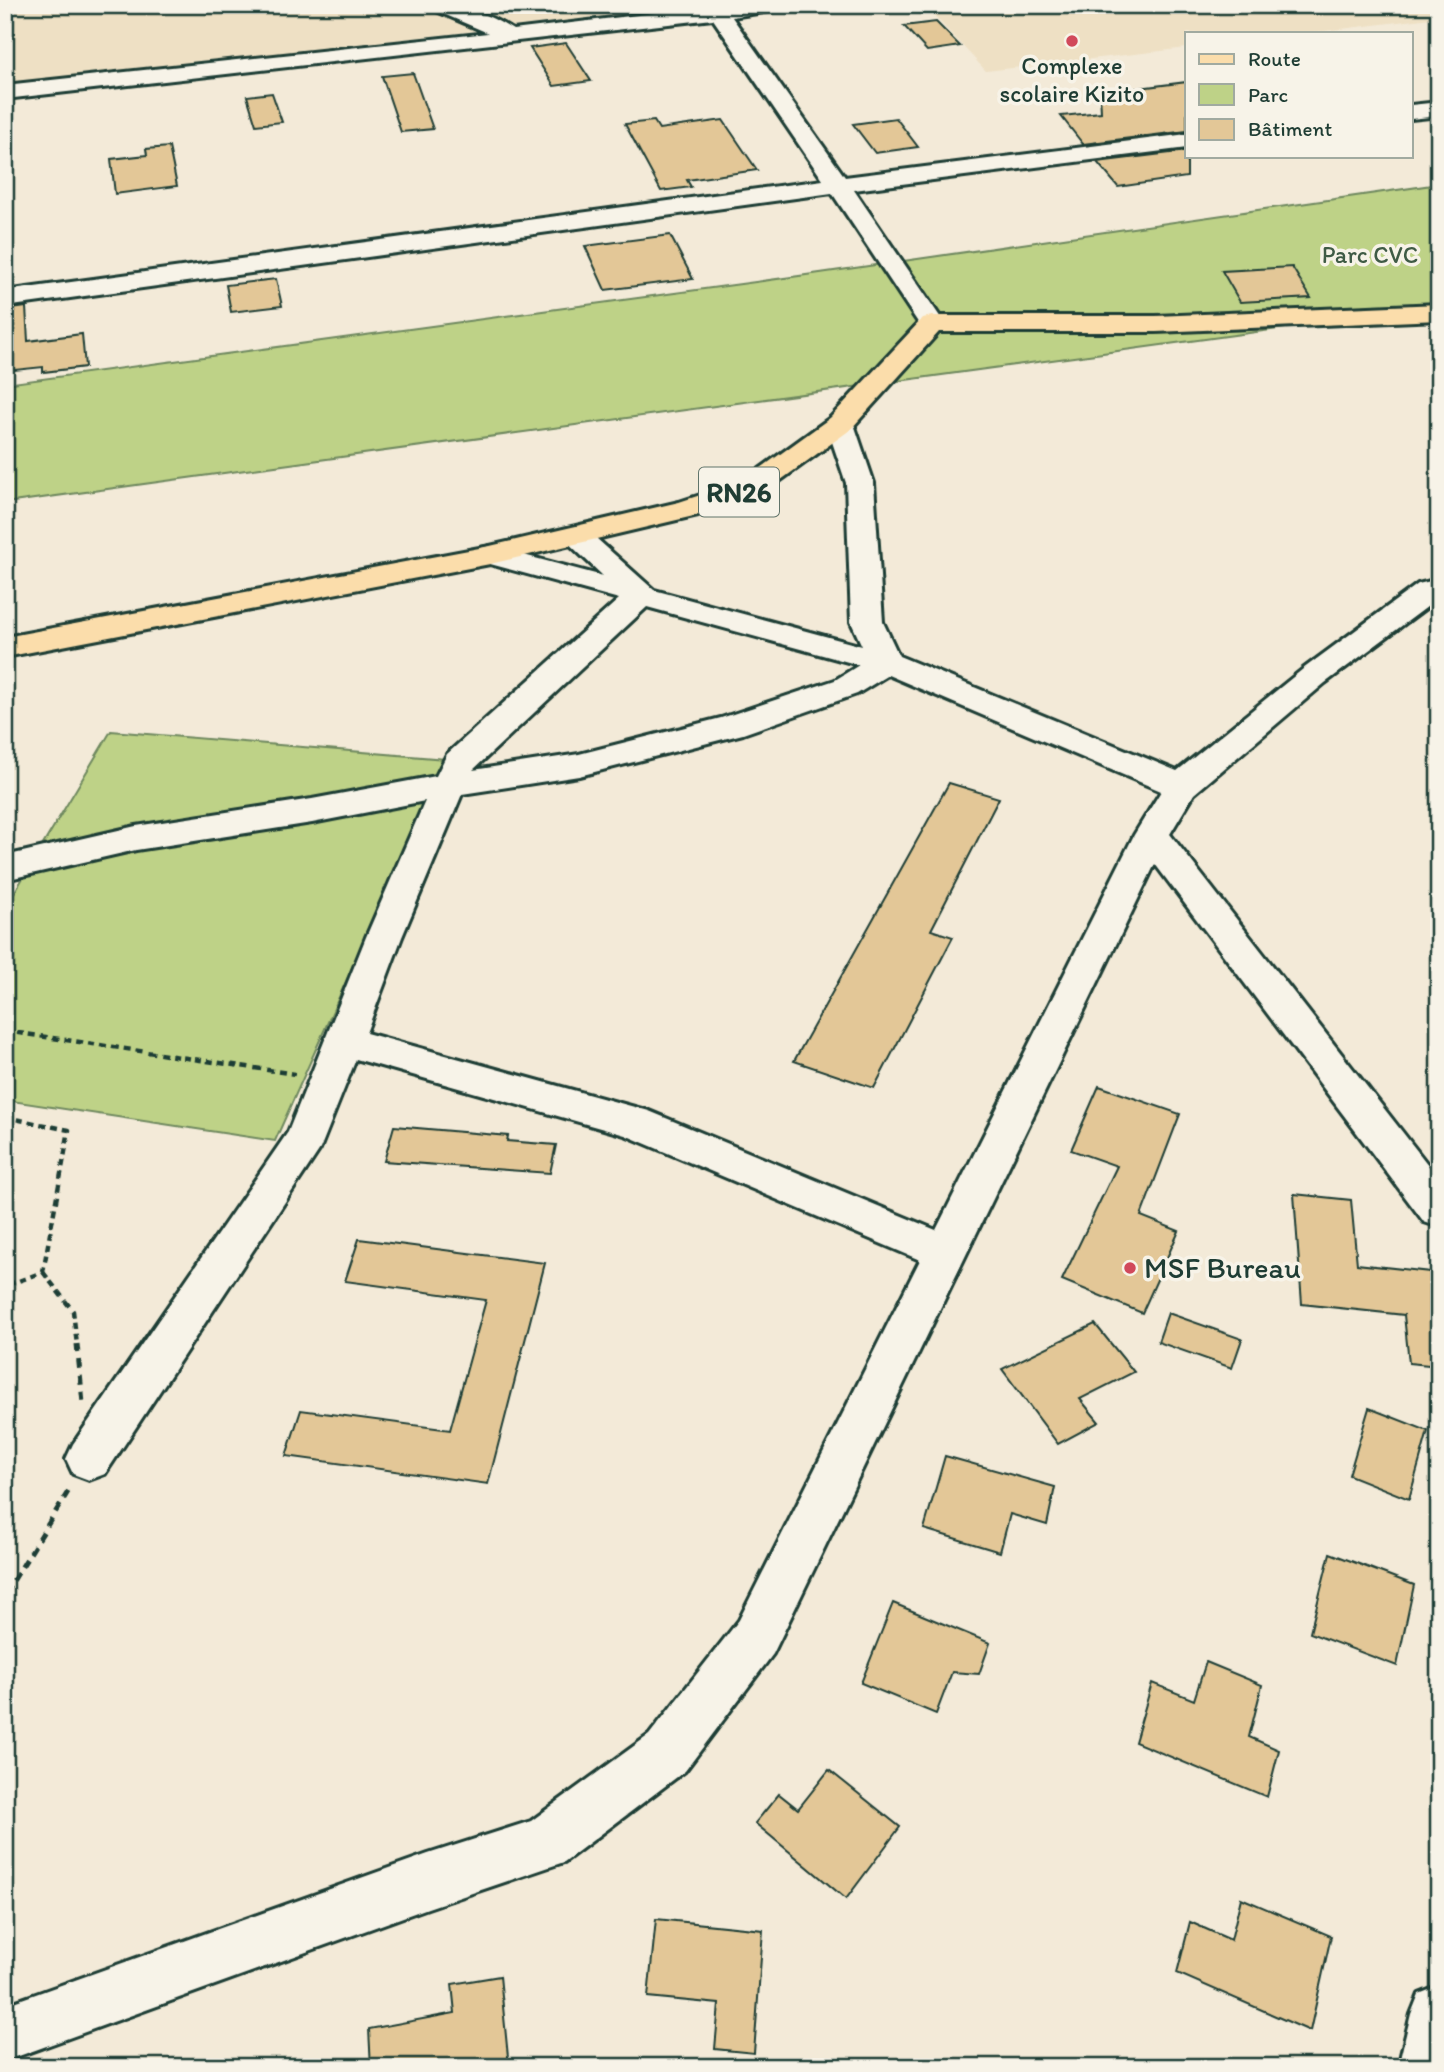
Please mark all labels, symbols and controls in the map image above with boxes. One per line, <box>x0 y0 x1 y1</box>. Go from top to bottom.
legend <box>1185 32 1412 158</box>
marker: Complexe scolaire Kizito <box>1064 33 1080 49</box>
text: Route <box>1248 46 1301 71</box>
place label: Complexe scolaire Kizito <box>1000 51 1144 108</box>
text: Parc <box>1248 82 1288 107</box>
text: Bâtiment <box>1248 116 1332 141</box>
park label: Parc CVC <box>1322 240 1418 269</box>
road number: RN26 <box>699 468 779 516</box>
place label: MSF Bureau <box>1144 1249 1301 1286</box>
marker: MSF Bureau <box>1122 1260 1138 1276</box>

